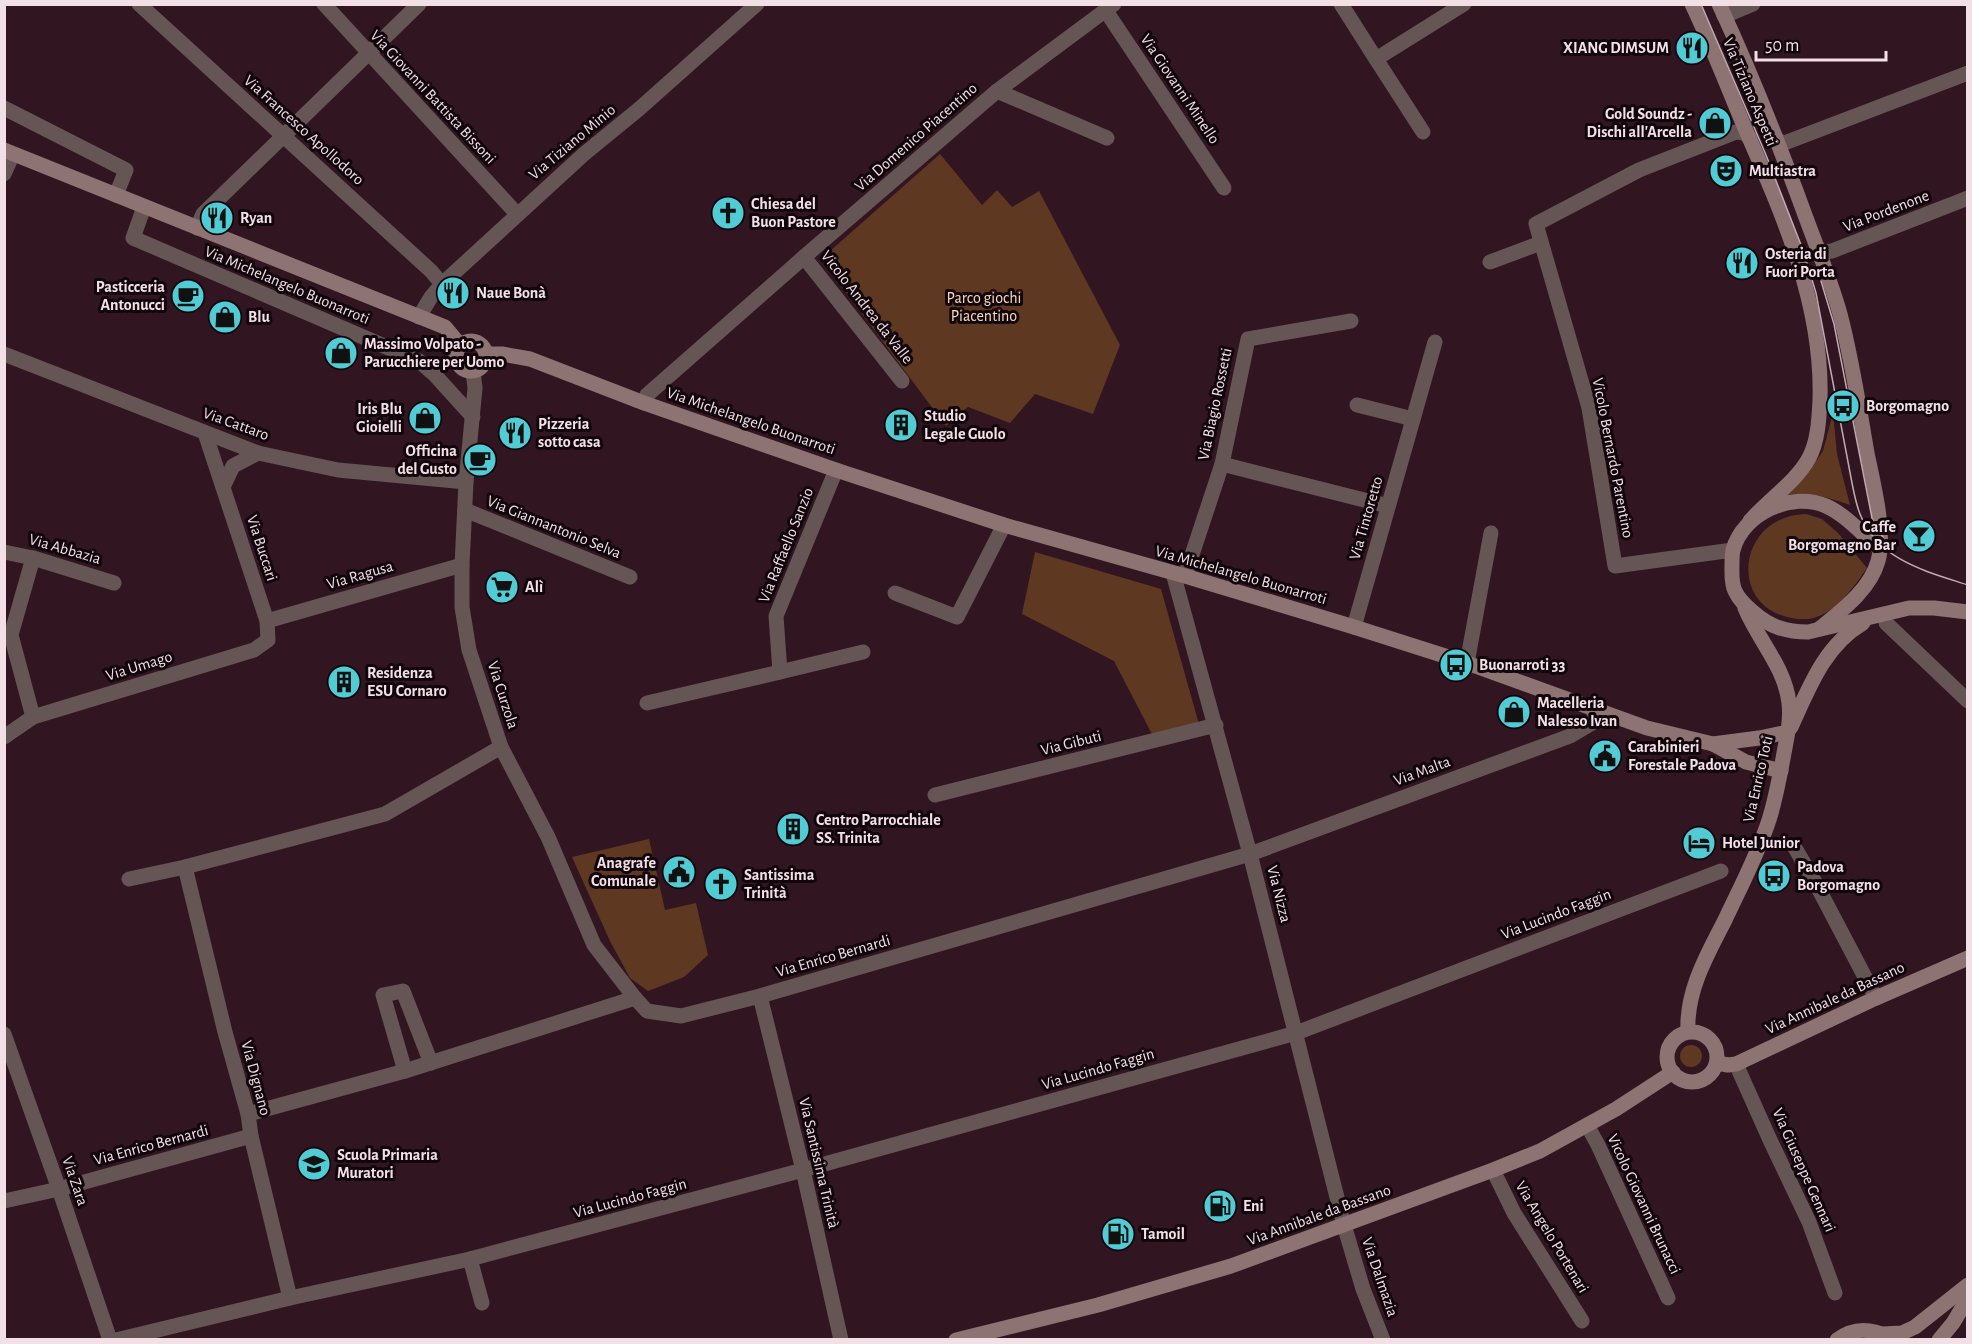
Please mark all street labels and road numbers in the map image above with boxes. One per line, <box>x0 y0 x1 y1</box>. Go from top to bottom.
street label: Via Giovanni Battista Bissoni <box>367 27 499 167</box>
street label: Via Giovanni Minello <box>1137 31 1223 147</box>
street label: Via Tiziano Aspetti <box>1720 36 1780 148</box>
street label: Via Francesco Apollodoro <box>241 72 367 188</box>
street label: Via Domenico Piacentino <box>852 80 980 194</box>
street label: Via Tiziano Minio <box>526 101 618 183</box>
street label: Via Pordenone <box>1841 187 1931 235</box>
street label: Via Michelangelo Buonarroti <box>202 243 372 327</box>
street label: Vicolo Andrea da Valle <box>818 247 916 367</box>
street label: Via Biagio Rossetti <box>1195 346 1235 462</box>
street label: Vicolo Bernardo Parentino <box>1590 377 1636 540</box>
street label: Via Michelangelo Buonarroti <box>665 385 837 457</box>
street label: Via Cattaro <box>201 405 271 443</box>
street label: Via Tintoretto <box>1346 474 1386 561</box>
street label: Via Raffaello Sanzio <box>756 485 816 605</box>
street label: Via Giannantonio Selva <box>485 493 623 561</box>
street label: Via Buccari <box>244 513 280 583</box>
street label: Via Abbazia <box>27 531 103 567</box>
street label: Via Michelangelo Buonarroti <box>1154 543 1328 607</box>
street label: Via Ragusa <box>325 558 395 592</box>
street label: Via Umago <box>104 648 174 684</box>
street label: Via Curzola <box>485 659 521 731</box>
street label: Via Gibuti <box>1039 728 1103 758</box>
street label: Via Enrico Toti <box>1740 734 1776 824</box>
street label: Via Malta <box>1391 753 1453 789</box>
street label: Via Nizza <box>1264 864 1294 924</box>
street label: Via Lucindo Faggin <box>1499 886 1613 942</box>
street label: Via Enrico Bernardi <box>774 932 892 980</box>
street label: Via Annibale da Bassano <box>1763 959 1907 1037</box>
street label: Via Dignano <box>238 1039 274 1117</box>
street label: Via Lucindo Faggin <box>1040 1045 1156 1093</box>
street label: Via Santissima Trinità <box>796 1096 842 1230</box>
street label: Via Giuseppe Gennari <box>1770 1106 1838 1234</box>
street label: Via Enrico Bernardi <box>92 1122 210 1168</box>
street label: Vicolo Giovanni Brunacci <box>1605 1132 1683 1276</box>
street label: Via Zara <box>59 1154 91 1208</box>
street label: Via Lucindo Faggin <box>572 1175 688 1221</box>
street label: Via Angelo Portenari <box>1512 1178 1592 1296</box>
street label: Via Annibale da Bassano <box>1245 1182 1393 1248</box>
street label: Via Dalmazia <box>1359 1235 1401 1319</box>

